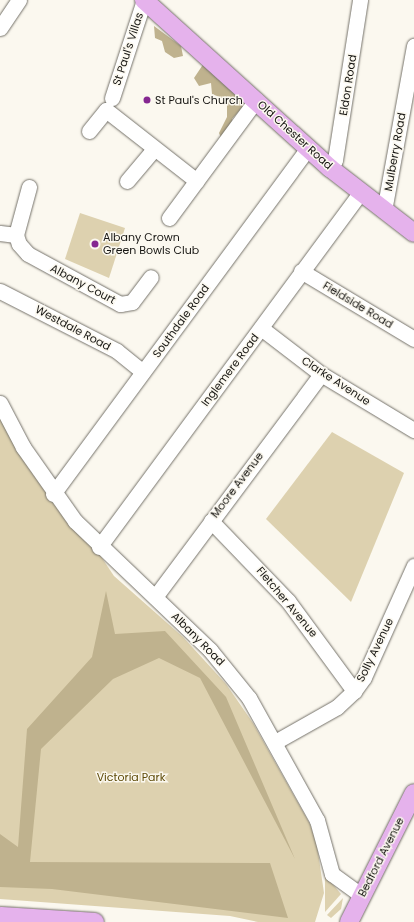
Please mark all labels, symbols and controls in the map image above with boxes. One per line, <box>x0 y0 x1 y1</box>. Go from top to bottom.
street label: St Paul's Villas <box>110 11 146 87</box>
street label: Eldon Road <box>337 54 359 116</box>
place label: St Paul's Church <box>155 93 243 107</box>
marker: St Paul's Church <box>142 95 152 105</box>
street label: Old Chester Road <box>255 98 335 172</box>
street label: Mulberry Road <box>382 112 408 192</box>
place label: Albany Crown Green Bowls Club <box>103 231 199 257</box>
marker: Albany Crown Green Bowls Club <box>90 239 100 249</box>
street label: Albany Court <box>48 261 118 307</box>
street label: Fieldside Road <box>321 279 395 331</box>
street label: Southdale Road <box>150 282 212 360</box>
street label: Westdale Road <box>33 303 113 353</box>
street label: Inglemere Road <box>198 331 262 409</box>
street label: Clarke Avenue <box>299 354 373 408</box>
street label: Moore Avenue <box>208 450 266 520</box>
street label: Fletcher Avenue <box>254 564 320 640</box>
street label: Albany Road <box>169 610 227 668</box>
street label: Solly Avenue <box>354 616 396 684</box>
park label: Victoria Park <box>97 770 165 784</box>
street label: Bedford Avenue <box>355 815 407 899</box>

